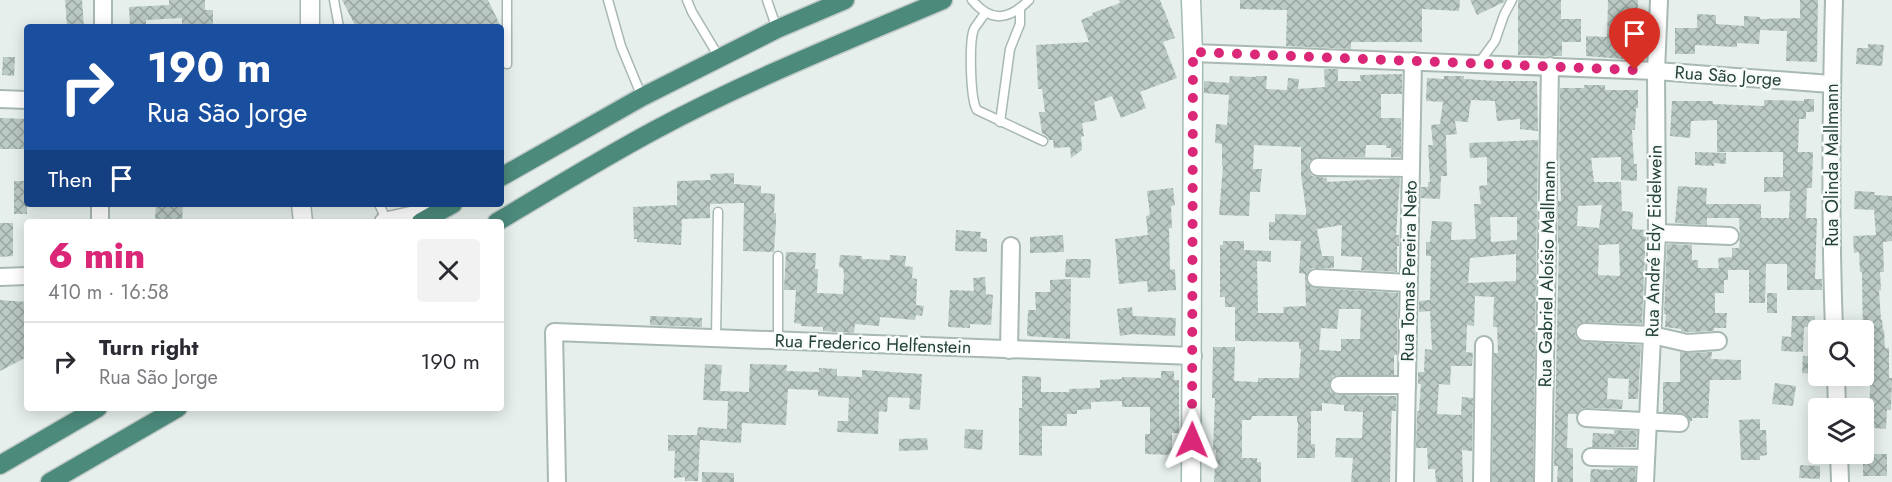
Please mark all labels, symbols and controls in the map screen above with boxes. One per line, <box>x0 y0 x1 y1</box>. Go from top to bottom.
pin <box>1609 8 1660 70</box>
icon: arrive <box>1618 17 1651 50</box>
text: 190 m <box>147 37 271 98</box>
icon: right <box>48 48 126 126</box>
street label: Rua São Jorge <box>1674 59 1782 93</box>
street label: Rua Olinda Mallmann <box>1819 83 1845 247</box>
text: Rua São Jorge <box>147 93 308 132</box>
street label: Rua André Edy Eidelwein <box>1639 144 1669 338</box>
street label: Rua Gabriel Aloísio Mallmann <box>1532 160 1562 388</box>
icon: arrive <box>105 162 138 195</box>
text: Then <box>48 163 93 195</box>
street label: Rua Tomas Pereira Neto <box>1394 180 1424 362</box>
text: 6 min <box>48 229 145 281</box>
button: close <box>417 239 480 302</box>
text: 410 m · 16:58 <box>48 278 169 307</box>
map controls <box>1808 320 1874 464</box>
button: search <box>1808 320 1874 386</box>
street label: Rua Frederico Helfenstein <box>774 328 972 360</box>
text: Turn right <box>99 331 199 363</box>
icon: right <box>48 345 81 378</box>
text: 190 m <box>420 345 480 377</box>
text: Rua São Jorge <box>99 363 218 392</box>
button: layers <box>1808 398 1874 464</box>
position arrow <box>1160 408 1224 472</box>

